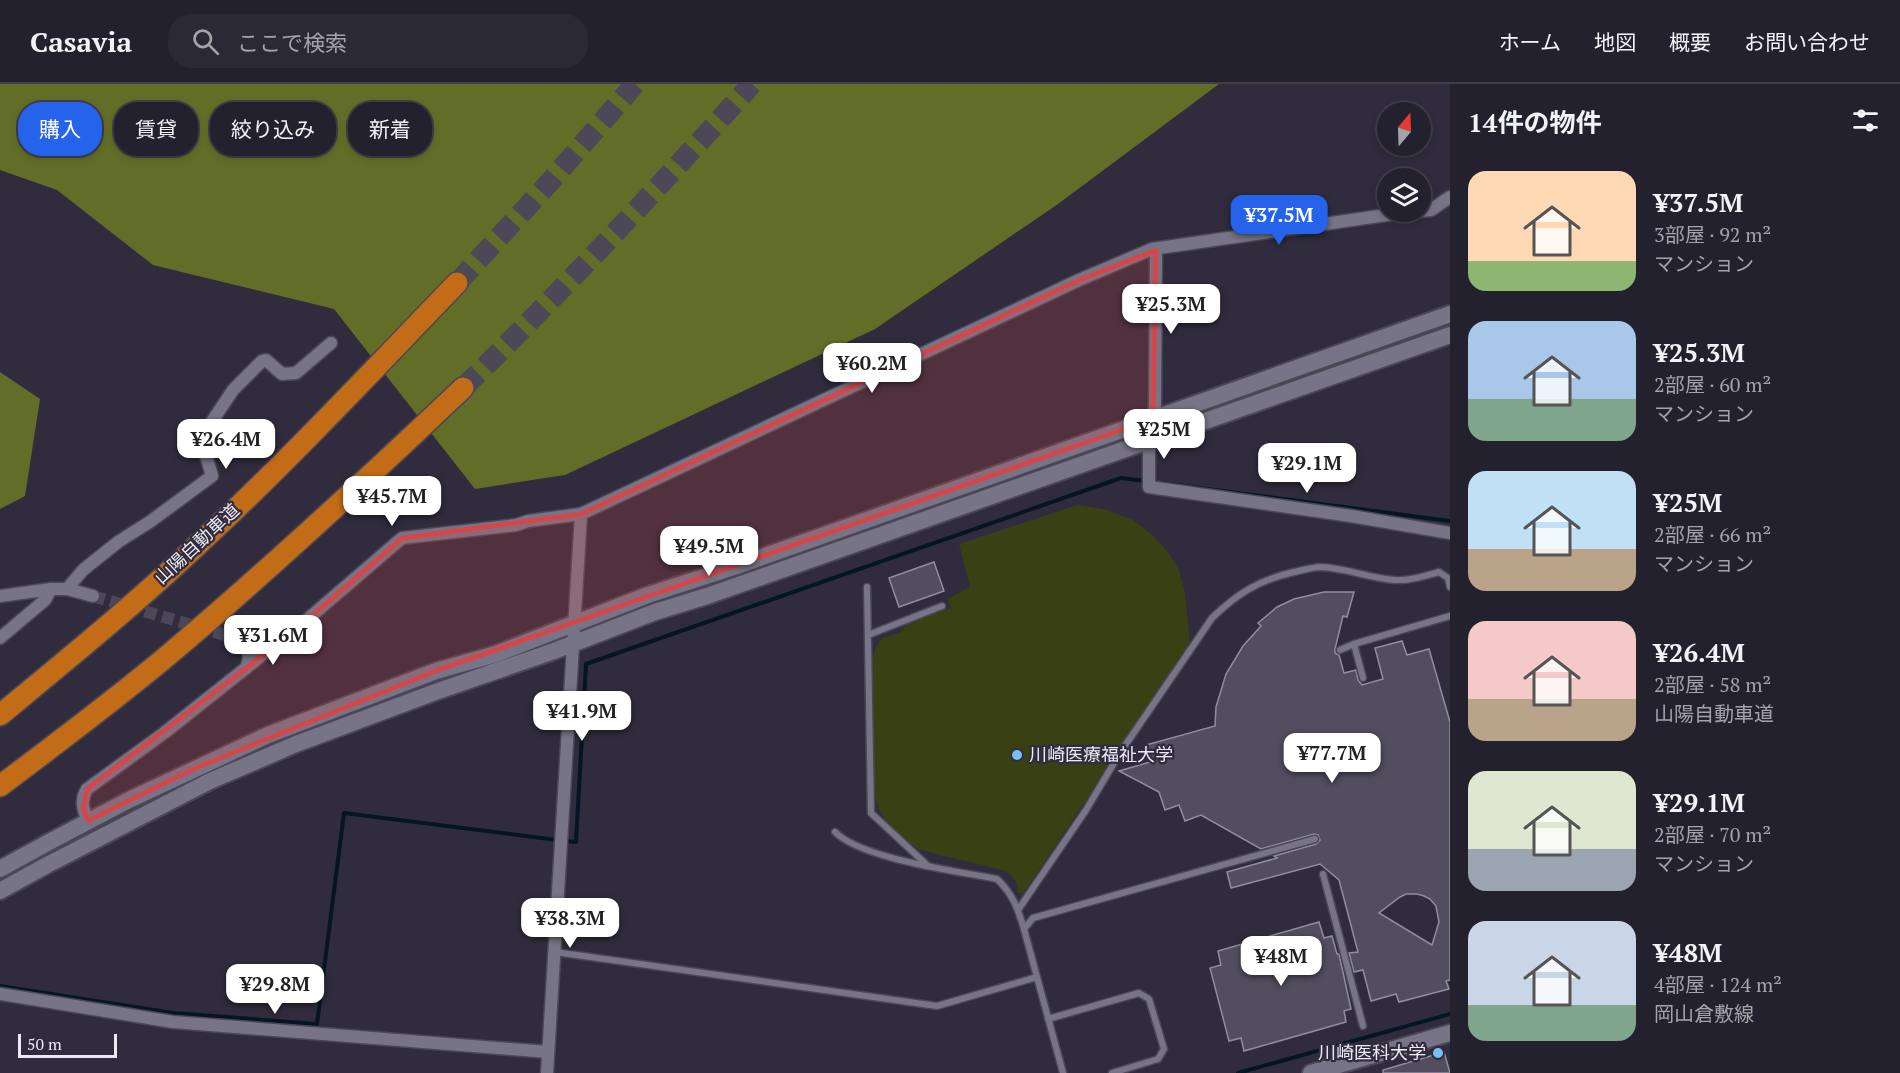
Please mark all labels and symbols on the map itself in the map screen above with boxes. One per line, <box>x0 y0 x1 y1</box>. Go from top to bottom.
north arrow <box>1377 102 1431 156</box>
pin: ¥37.5M <box>1230 195 1328 246</box>
pin: ¥25.3M <box>1122 284 1220 335</box>
pin: ¥60.2M <box>823 343 921 394</box>
pin: ¥25M <box>1128 409 1200 460</box>
pin: ¥26.4M <box>177 419 275 470</box>
pin: ¥29.1M <box>1258 443 1356 494</box>
pin: ¥45.7M <box>343 476 441 527</box>
street label: 山陽自動車道 <box>149 498 244 589</box>
pin: ¥49.5M <box>660 526 758 577</box>
pin: ¥31.6M <box>224 615 322 666</box>
pin: ¥41.9M <box>533 691 631 742</box>
pin: ¥77.7M <box>1283 733 1381 784</box>
place label: 川崎医療福祉大学 <box>1029 742 1173 766</box>
marker: 川崎医療福祉大学 <box>1010 748 1024 762</box>
pin: ¥38.3M <box>521 898 619 949</box>
pin: ¥48M <box>1245 936 1317 987</box>
pin: ¥29.8M <box>226 964 324 1015</box>
scale bar <box>18 1031 117 1058</box>
place label: 川崎医科大学 <box>1318 1040 1426 1064</box>
marker: 川崎医科大学 <box>1431 1046 1445 1060</box>

